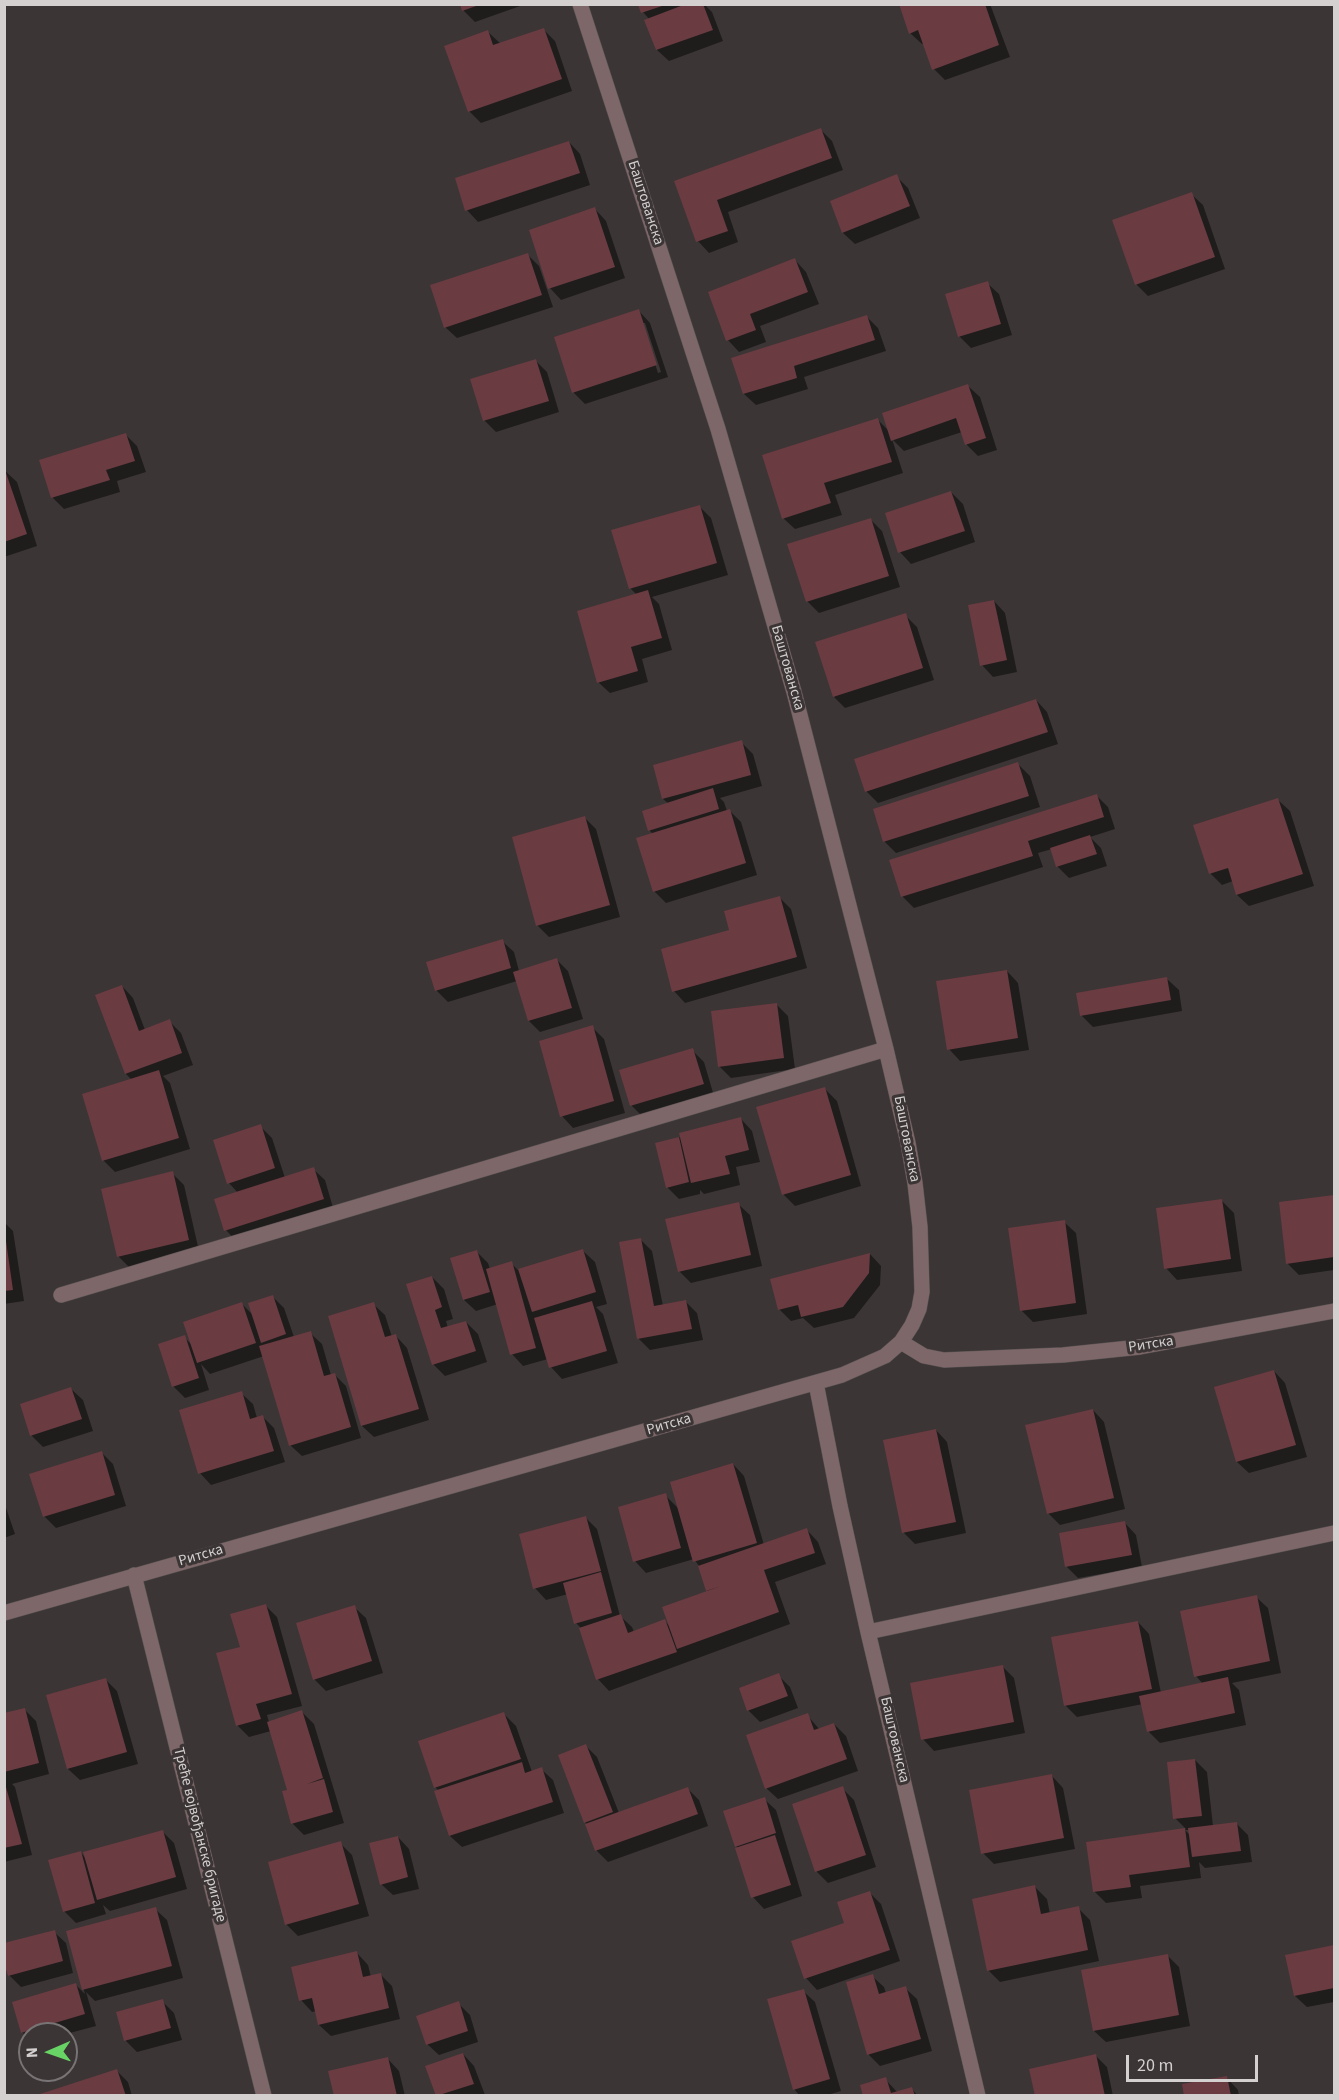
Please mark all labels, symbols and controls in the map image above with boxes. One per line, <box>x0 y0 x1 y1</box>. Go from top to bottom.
street label: Баштованска <box>623 159 667 247</box>
street label: Баштованска <box>766 623 808 713</box>
street label: Баштованска <box>889 1094 923 1184</box>
street label: Ритска <box>1127 1333 1175 1357</box>
street label: Ритска <box>645 1410 693 1440</box>
street label: Ритска <box>177 1541 225 1571</box>
street label: Баштованска <box>875 1695 913 1785</box>
street label: Треће војвођанске бригаде <box>169 1746 229 1924</box>
north arrow <box>18 2022 78 2082</box>
scale bar <box>1129 2043 1261 2081</box>
text: N <box>21 2047 43 2058</box>
text: 20 m <box>1137 2053 1173 2078</box>

